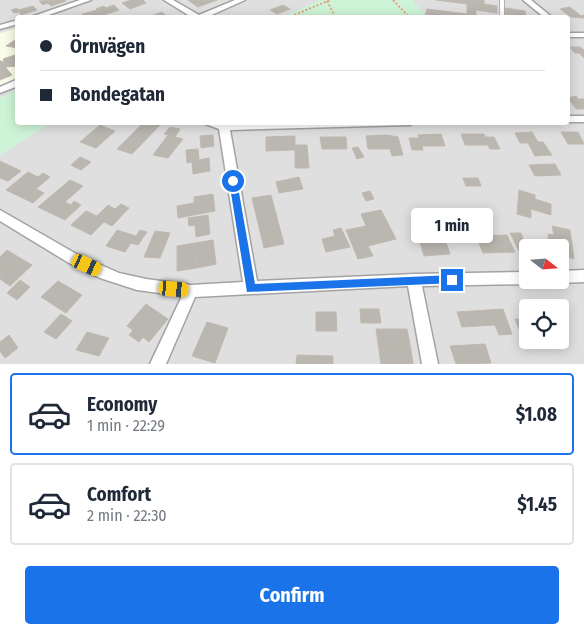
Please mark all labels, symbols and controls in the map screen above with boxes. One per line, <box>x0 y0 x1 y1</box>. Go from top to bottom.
text: Örnvägen <box>70 35 145 58</box>
text: Bondegatan <box>70 83 165 106</box>
route start <box>222 170 244 192</box>
callout: 1 min <box>411 208 493 242</box>
text: 1 min <box>435 216 469 235</box>
north arrow <box>519 239 569 289</box>
map controls <box>519 239 569 349</box>
car <box>70 252 103 278</box>
route end <box>441 269 463 291</box>
car <box>158 280 189 298</box>
button: locate <box>519 299 569 349</box>
icon: car <box>27 392 72 437</box>
text: Economy <box>87 393 157 416</box>
text: $1.08 <box>516 403 557 426</box>
text: 1 min · 22:29 <box>87 416 165 435</box>
icon: car <box>27 482 72 527</box>
text: Comfort <box>87 483 151 506</box>
text: $1.45 <box>517 493 557 516</box>
text: 2 min · 22:30 <box>87 506 167 525</box>
button: Confirm <box>25 566 559 624</box>

